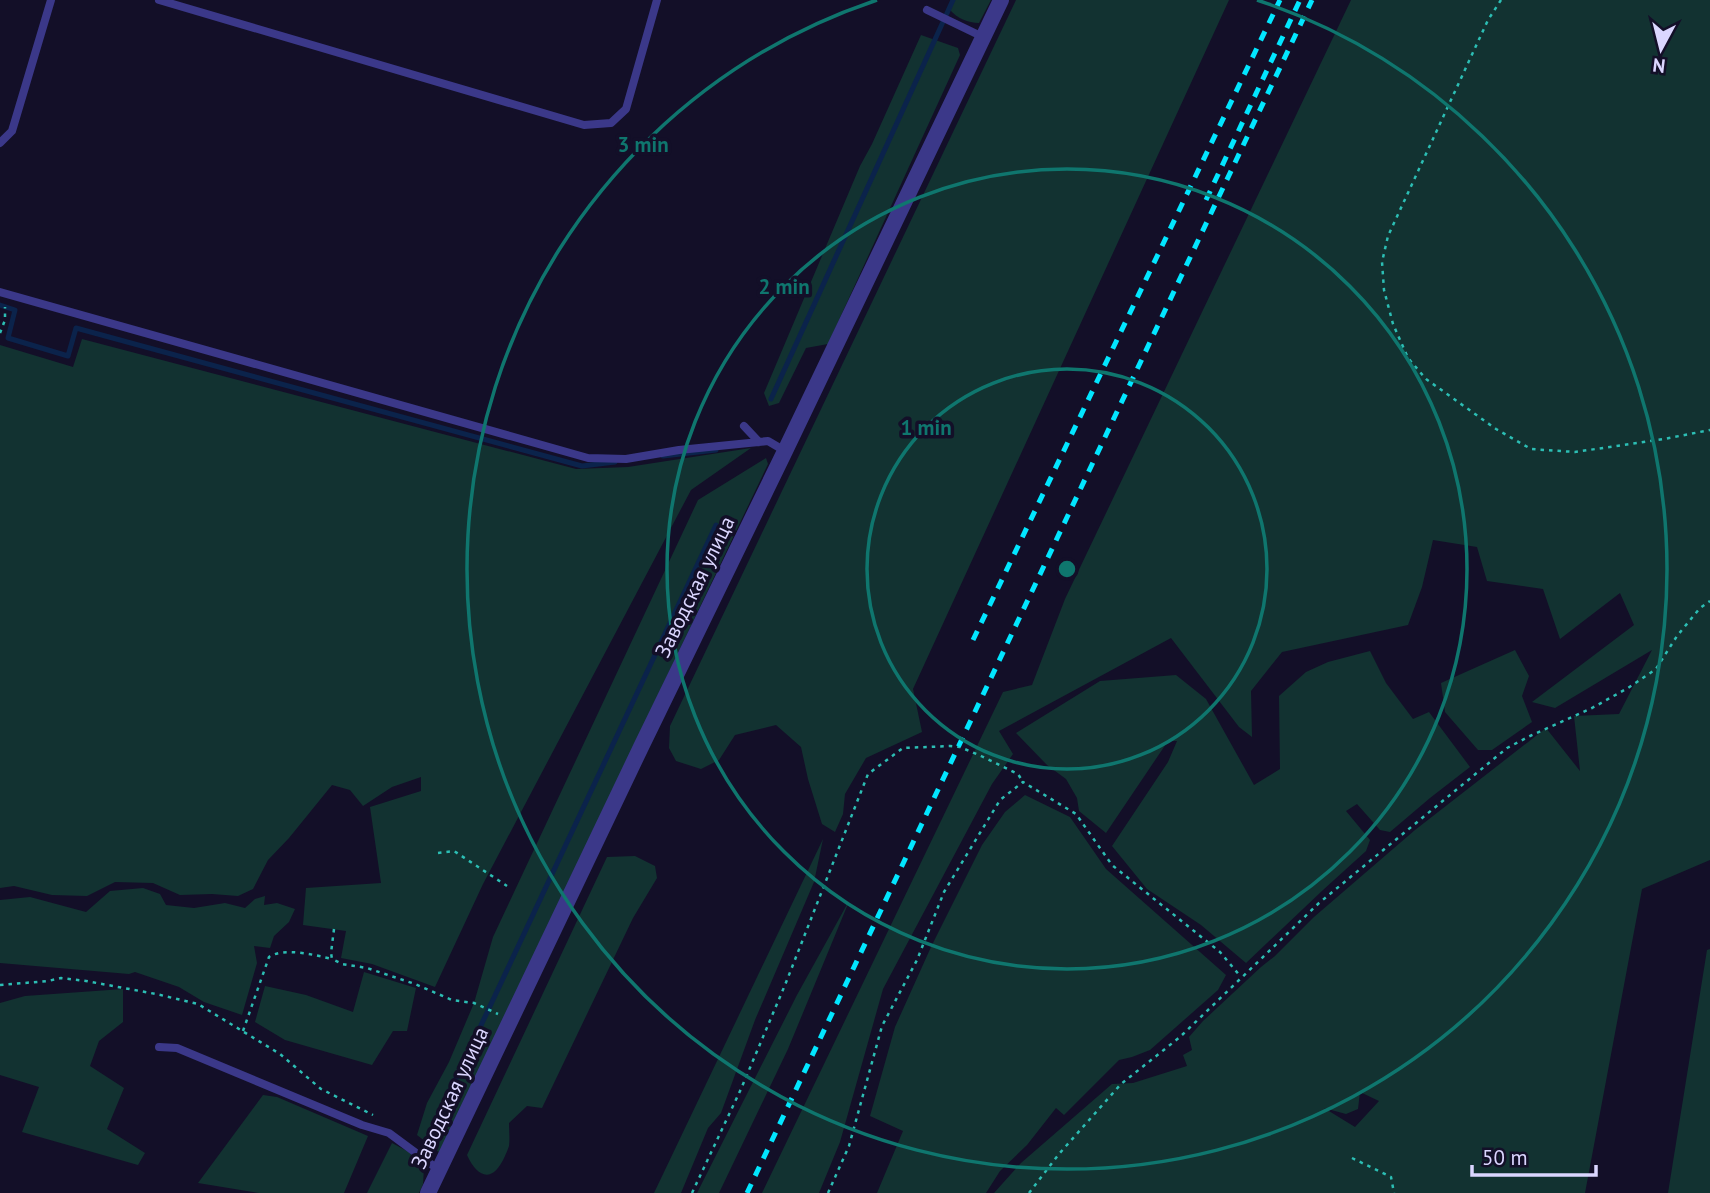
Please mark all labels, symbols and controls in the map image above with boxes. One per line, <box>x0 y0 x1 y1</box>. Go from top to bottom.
north arrow <box>1626 14 1696 84</box>
text: N <box>1651 53 1667 79</box>
text: 3 min <box>617 131 669 158</box>
text: 2 min <box>758 273 810 300</box>
text: 1 min <box>900 414 952 441</box>
street label: Заводская улица <box>649 512 740 662</box>
centre of rings <box>1055 557 1079 581</box>
street label: Заводская улица <box>405 1022 494 1173</box>
scale bar <box>1472 1134 1596 1178</box>
text: 50 m <box>1482 1144 1528 1171</box>

